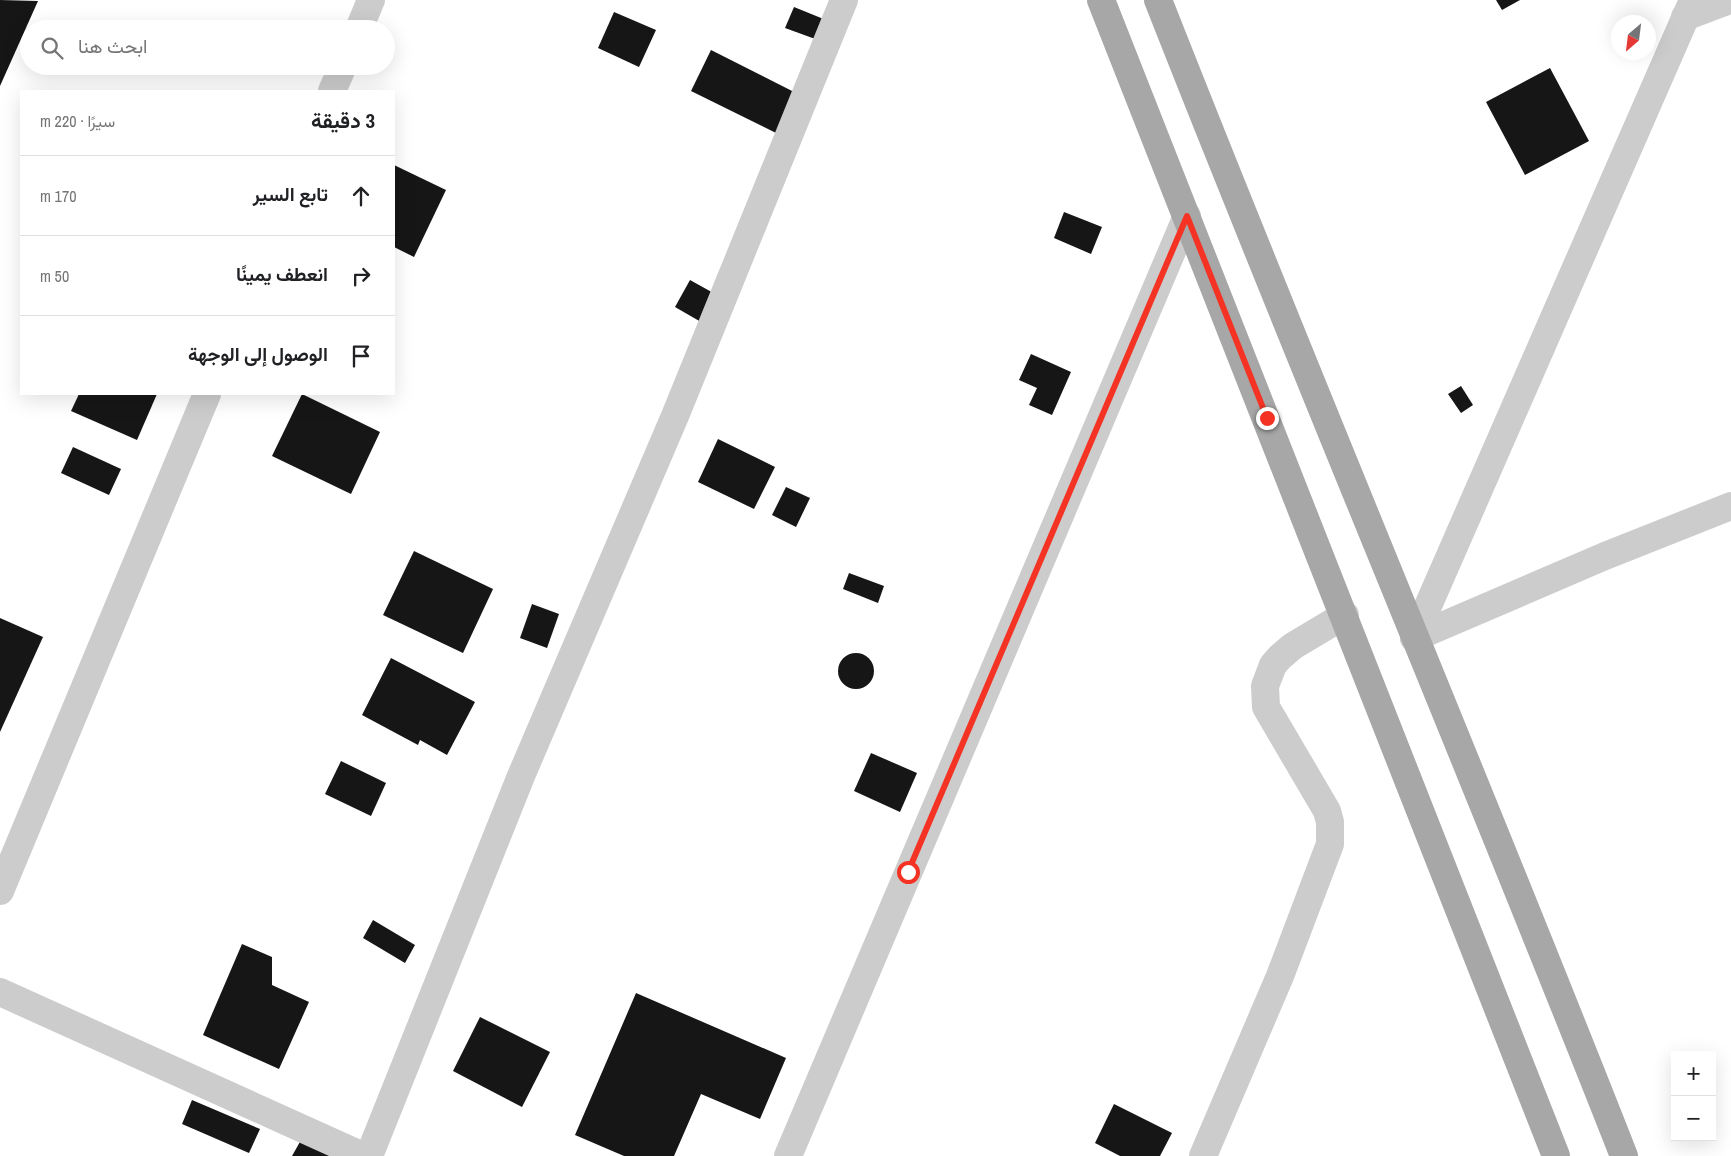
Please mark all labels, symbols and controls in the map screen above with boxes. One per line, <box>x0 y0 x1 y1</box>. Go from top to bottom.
north arrow <box>1611 15 1656 60</box>
search box <box>20 20 395 75</box>
text: ابحث هنا <box>78 33 148 59</box>
icon: search <box>38 34 66 62</box>
text: 3 دقيقة <box>311 106 375 135</box>
text: سيرًا · 220 m <box>40 110 115 132</box>
text: تابع السير <box>253 181 328 207</box>
icon: ahead <box>347 182 375 210</box>
text: 170 m <box>40 185 76 207</box>
text: انعطف يمينًا <box>236 261 328 287</box>
icon: right <box>347 262 375 290</box>
text: 50 m <box>40 265 69 287</box>
text: الوصول إلى الوجهة <box>188 341 328 367</box>
icon: arrive <box>347 342 375 370</box>
route end <box>1256 407 1279 430</box>
route start <box>897 861 920 884</box>
map controls <box>1671 1051 1716 1141</box>
button: + <box>1671 1051 1716 1096</box>
button: − <box>1671 1096 1716 1141</box>

